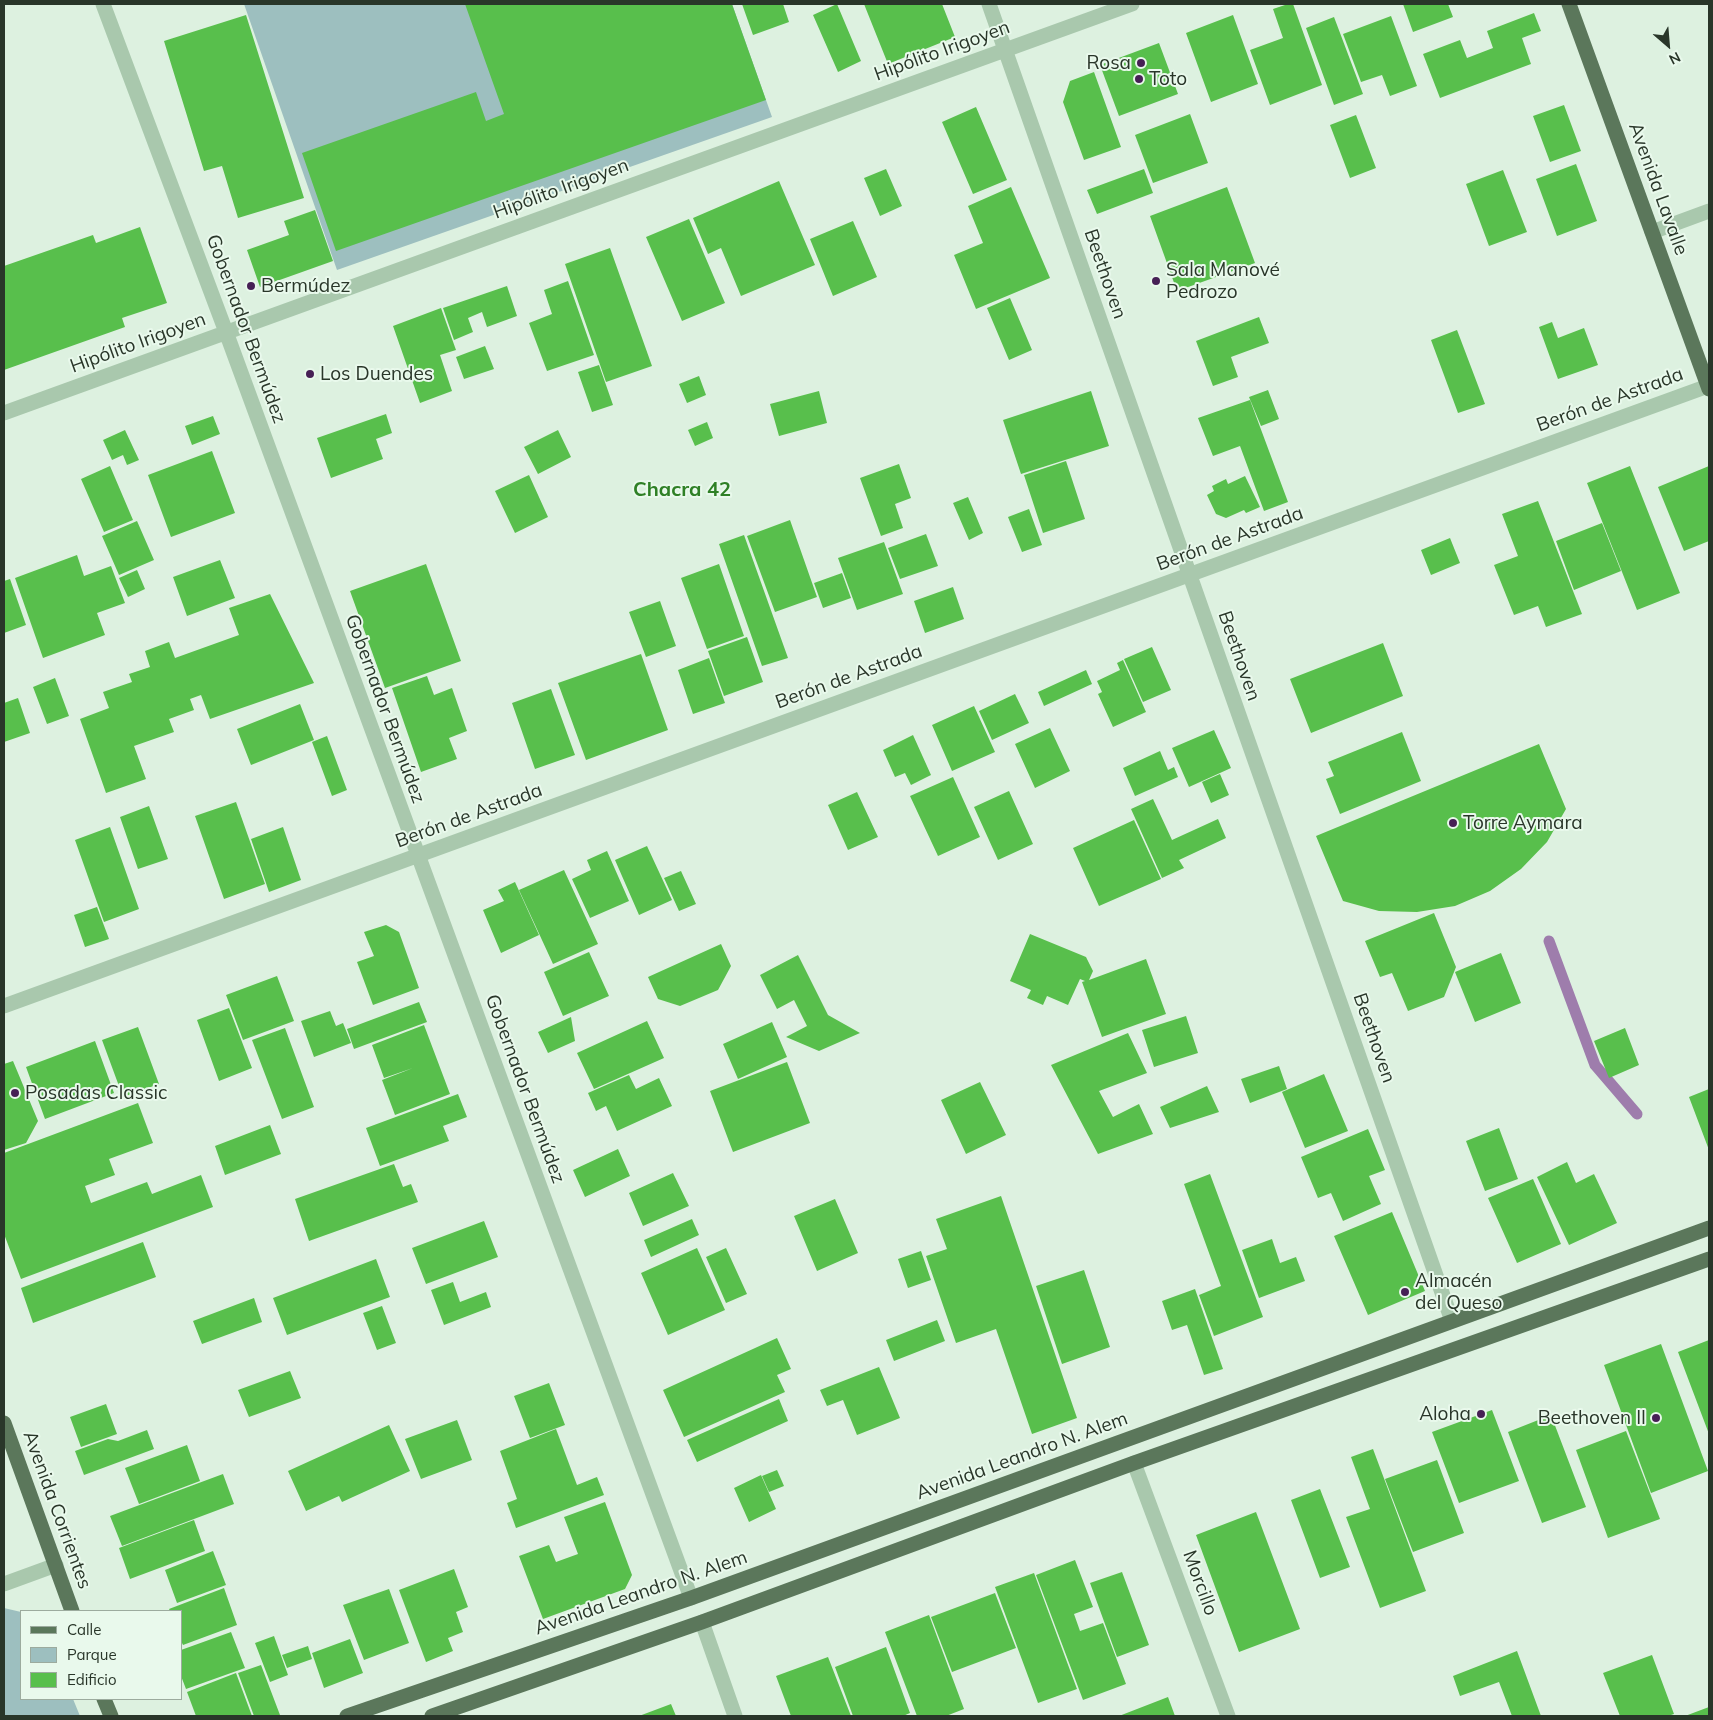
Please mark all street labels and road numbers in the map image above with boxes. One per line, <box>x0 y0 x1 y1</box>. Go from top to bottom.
street label: Hipólito Irigoyen <box>871 16 1013 86</box>
street label: Avenida Lavalle <box>1623 120 1693 258</box>
street label: Hipólito Irigoyen <box>490 154 632 224</box>
street label: Beethoven <box>1079 226 1131 322</box>
street label: Gobernador Bermúdez <box>201 231 291 427</box>
street label: Hipólito Irigoyen <box>67 308 209 378</box>
street label: Berón de Astrada <box>1534 363 1686 437</box>
street label: Berón de Astrada <box>1154 502 1306 576</box>
street label: Beethoven <box>1213 608 1265 704</box>
street label: Gobernador Bermúdez <box>340 611 430 807</box>
street label: Berón de Astrada <box>773 640 925 714</box>
street label: Berón de Astrada <box>393 779 545 853</box>
street label: Beethoven <box>1348 990 1400 1086</box>
street label: Gobernador Bermúdez <box>480 991 570 1187</box>
street label: Avenida Leandro N. Alem <box>913 1407 1131 1505</box>
street label: Avenida Corrientes <box>18 1428 96 1592</box>
street label: Avenida Leandro N. Alem <box>532 1546 750 1640</box>
street label: Morcillo <box>1178 1547 1222 1619</box>

